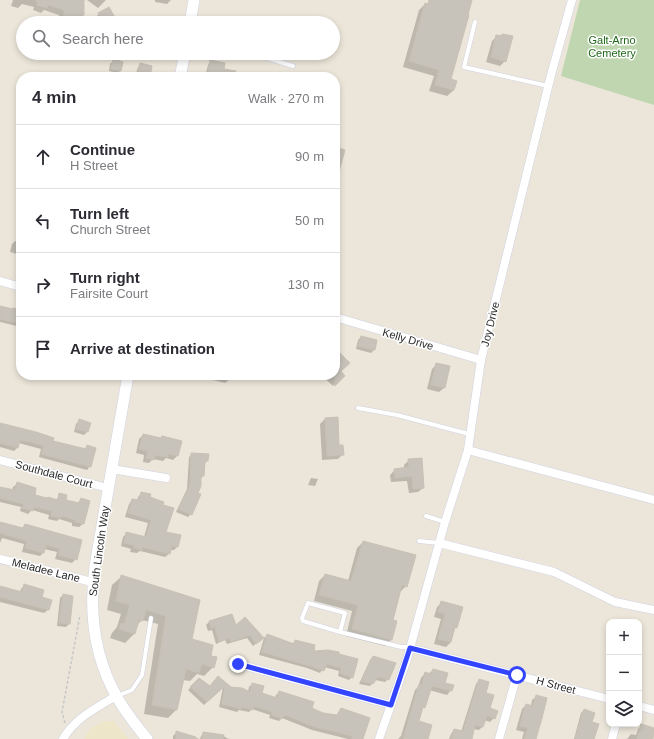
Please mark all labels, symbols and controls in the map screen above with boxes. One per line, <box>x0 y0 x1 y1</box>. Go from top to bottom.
search box <box>16 16 340 60</box>
icon: search <box>30 27 52 49</box>
text: Search here <box>62 30 144 47</box>
park label: Galt-Arno Cemetery <box>588 34 636 59</box>
text: 4 min <box>32 88 76 107</box>
text: Walk · 270 m <box>248 91 324 106</box>
text: Continue <box>70 141 135 158</box>
icon: ahead <box>32 146 54 168</box>
text: 90 m <box>295 149 324 164</box>
text: H Street <box>70 158 118 173</box>
text: Turn left <box>70 205 129 222</box>
icon: left <box>32 210 54 232</box>
text: 50 m <box>295 213 324 228</box>
text: Church Street <box>70 222 150 237</box>
text: Turn right <box>70 269 140 286</box>
icon: right <box>32 274 54 296</box>
text: 130 m <box>288 277 324 292</box>
text: Fairsite Court <box>70 286 148 301</box>
street label: Joy Drive <box>479 300 501 348</box>
street label: Kelly Drive <box>381 326 435 352</box>
icon: arrive <box>32 338 54 360</box>
text: Arrive at destination <box>70 340 215 357</box>
street label: Southdale Court <box>14 458 94 490</box>
street label: South Lincoln Way <box>87 504 111 597</box>
street label: Meladee Lane <box>11 556 81 584</box>
map controls <box>606 619 642 727</box>
button: + <box>606 619 642 655</box>
route end <box>229 655 247 673</box>
button: − <box>606 655 642 691</box>
route start <box>508 666 526 684</box>
street label: H Street <box>535 674 577 696</box>
button: layers <box>606 691 642 727</box>

